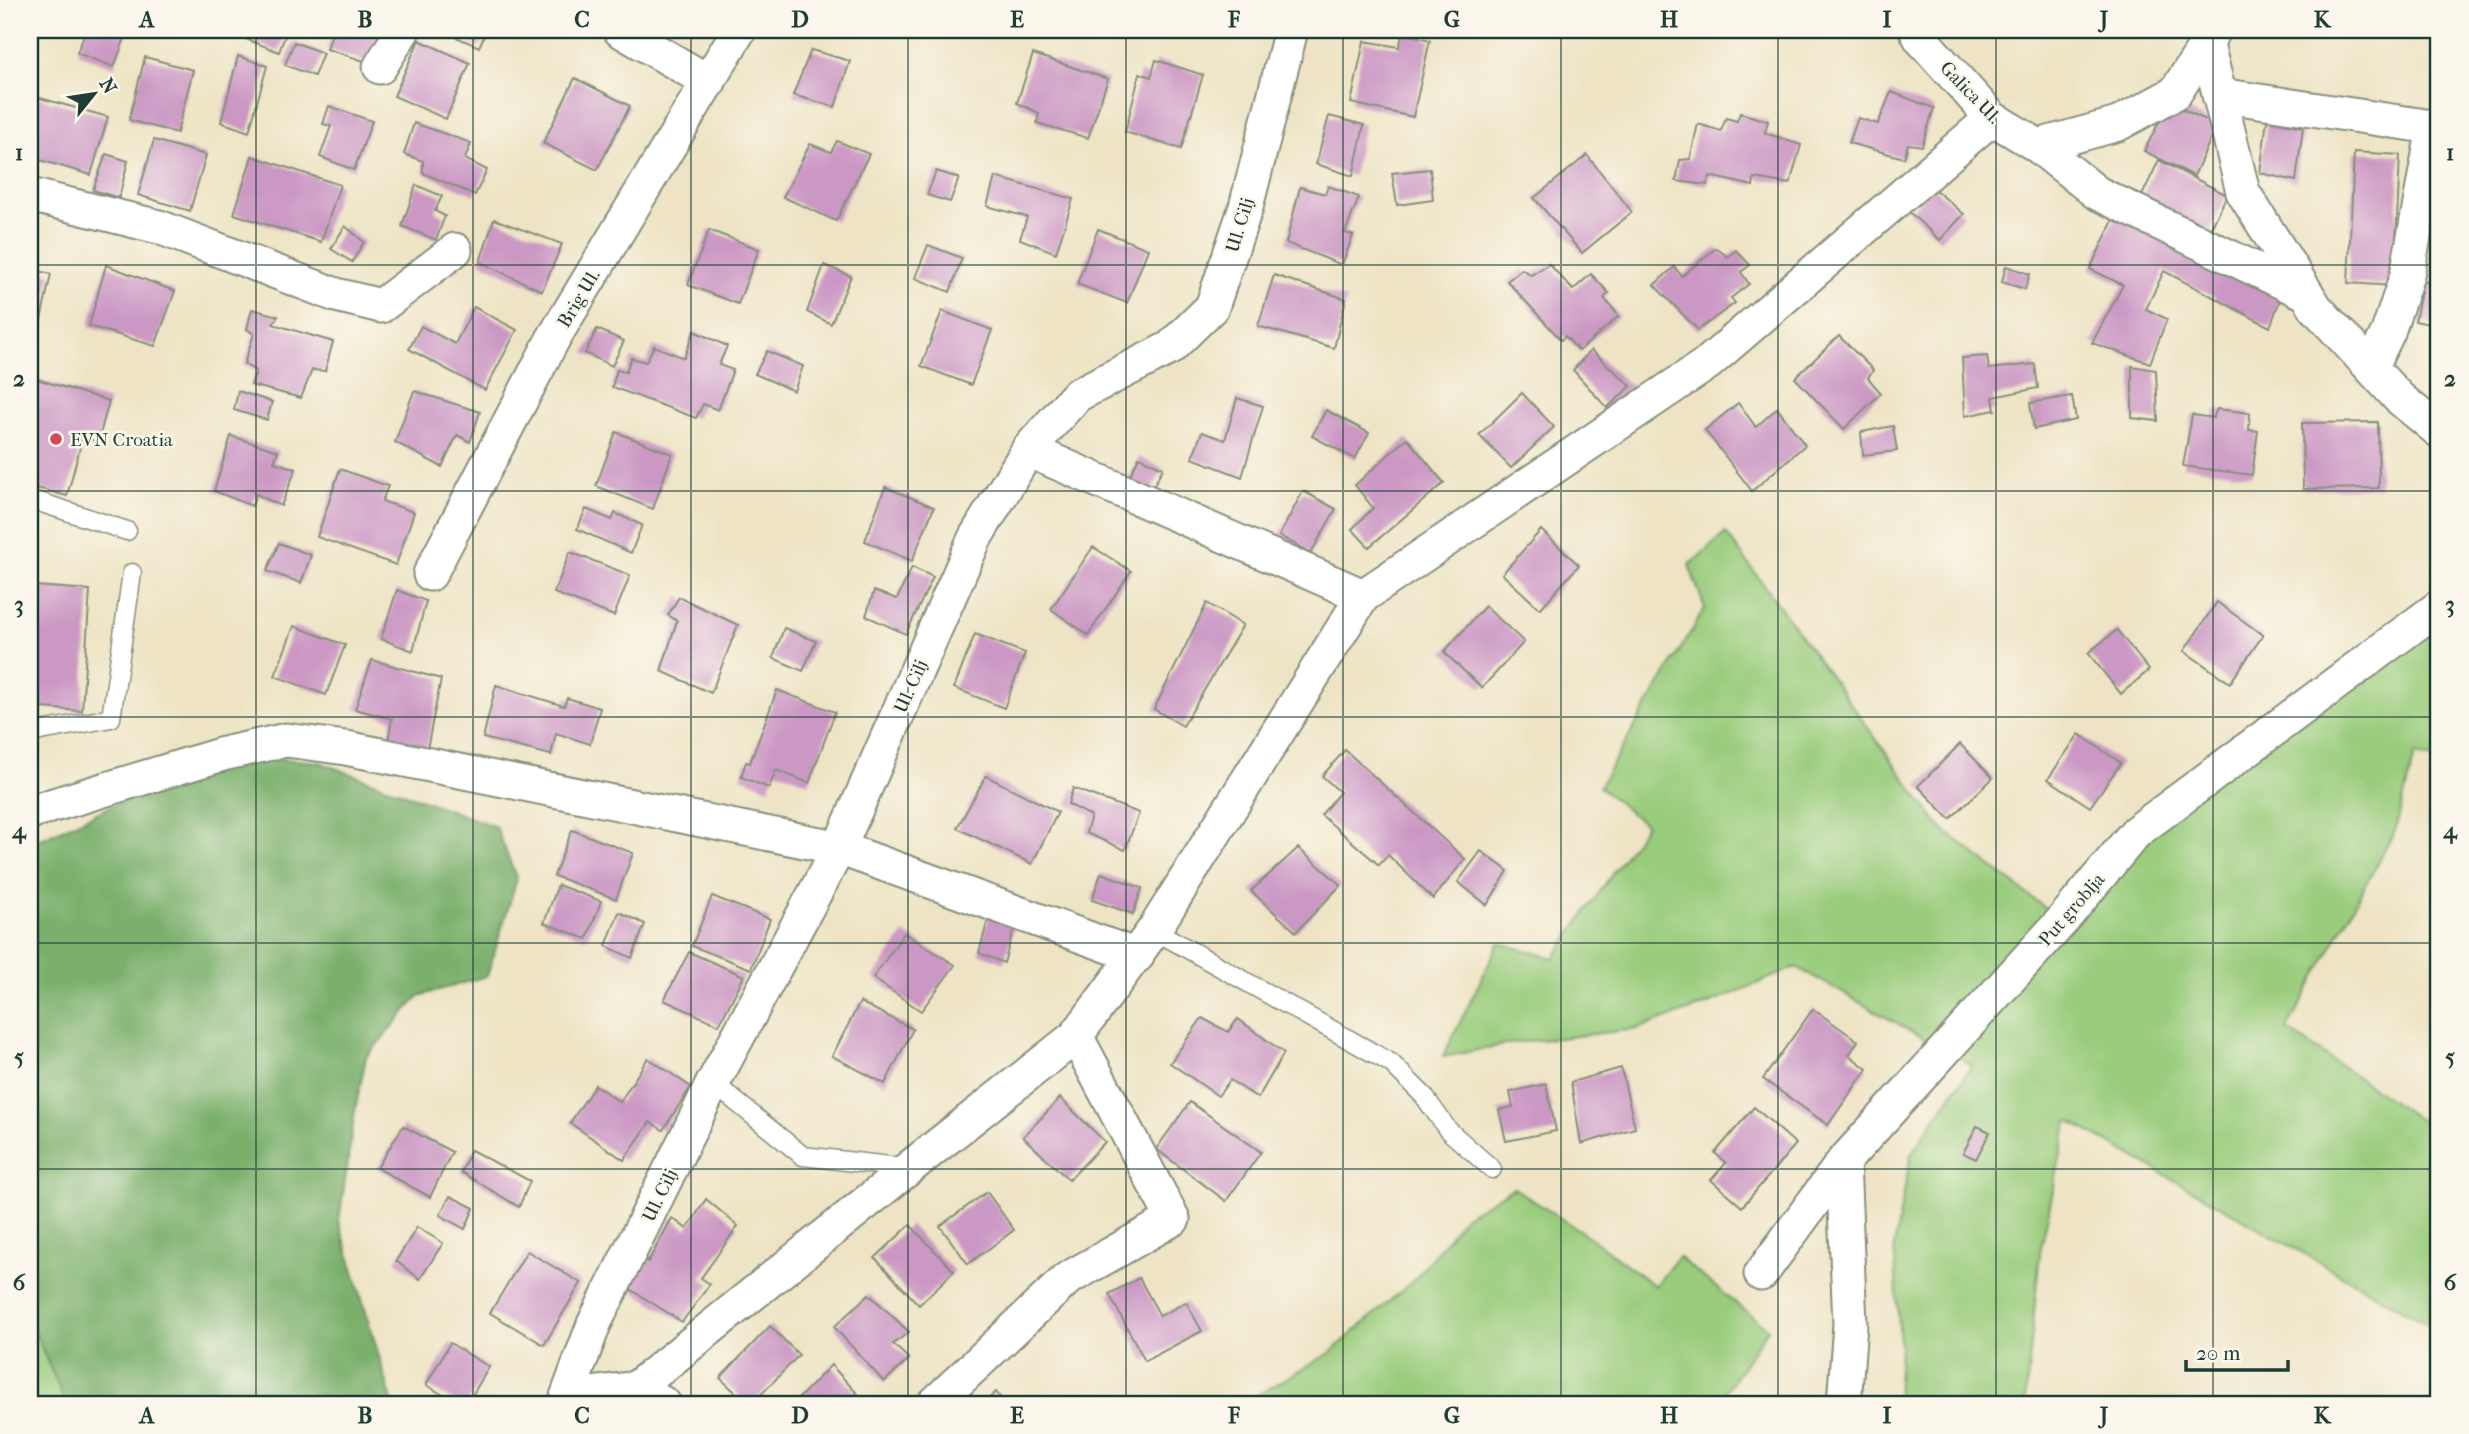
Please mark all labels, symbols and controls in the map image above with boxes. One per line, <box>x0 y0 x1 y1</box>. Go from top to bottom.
text: A <box>138 6 156 33</box>
text: B <box>358 6 373 33</box>
text: C <box>574 6 590 33</box>
text: D <box>791 6 809 33</box>
text: E <box>1010 6 1024 33</box>
text: F <box>1227 6 1241 33</box>
text: G <box>1444 6 1460 33</box>
text: H <box>1660 6 1678 33</box>
text: I <box>1883 6 1892 33</box>
text: J <box>2098 6 2109 33</box>
text: K <box>2314 6 2333 33</box>
street label: Galica Ul. <box>1935 57 2005 128</box>
north arrow <box>60 60 130 130</box>
text: N <box>95 74 121 98</box>
text: 1 <box>15 139 23 166</box>
text: 1 <box>2446 139 2454 166</box>
street label: Ul. Cilj <box>1221 195 1259 255</box>
street label: Brig Ul. <box>553 265 605 332</box>
text: 2 <box>13 365 25 392</box>
text: 2 <box>2444 365 2456 392</box>
place label: EVN Croatia <box>70 429 173 451</box>
marker: EVN Croatia <box>48 431 64 447</box>
text: 3 <box>14 591 24 618</box>
text: 3 <box>2445 591 2455 618</box>
street label: Ul. Cilj <box>889 656 932 717</box>
text: 4 <box>11 817 27 844</box>
text: 4 <box>2442 817 2458 844</box>
street label: Put groblja <box>2034 869 2110 951</box>
text: 5 <box>14 1043 24 1070</box>
text: 5 <box>2445 1043 2455 1070</box>
street label: Ul. Cilj <box>638 1165 682 1225</box>
text: 6 <box>13 1269 26 1296</box>
text: 6 <box>2444 1269 2457 1296</box>
scale bar <box>2186 1329 2287 1373</box>
text: 20 m <box>2196 1341 2241 1365</box>
text: A <box>138 1402 156 1429</box>
text: B <box>358 1402 373 1429</box>
text: C <box>574 1402 590 1429</box>
text: D <box>791 1402 809 1429</box>
text: E <box>1010 1402 1024 1429</box>
text: F <box>1227 1402 1241 1429</box>
text: G <box>1444 1402 1460 1429</box>
text: H <box>1660 1402 1678 1429</box>
text: I <box>1883 1402 1892 1429</box>
text: J <box>2098 1402 2109 1429</box>
text: K <box>2314 1402 2333 1429</box>

